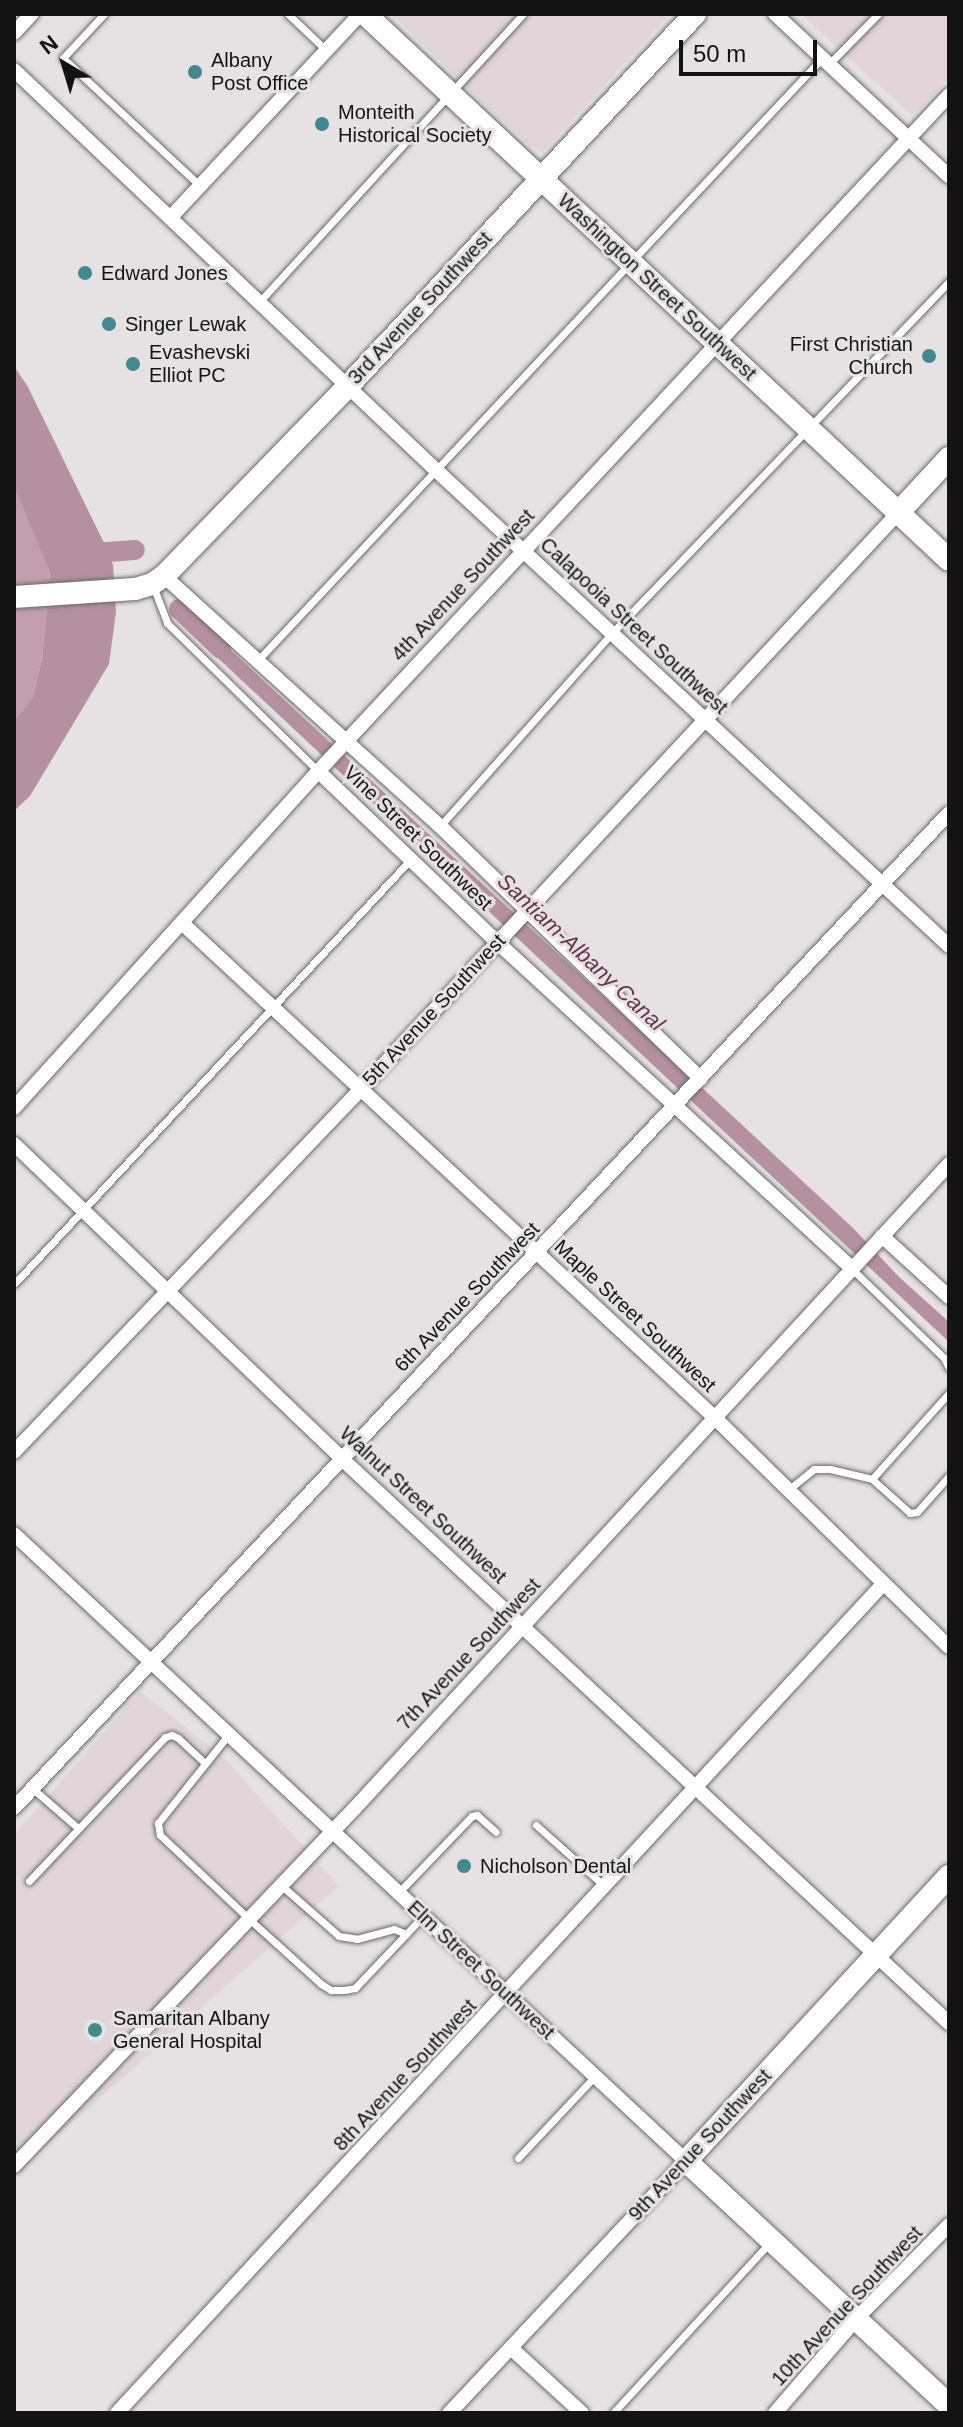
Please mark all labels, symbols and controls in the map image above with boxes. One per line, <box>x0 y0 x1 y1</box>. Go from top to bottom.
north arrow <box>24 24 104 104</box>
scale bar <box>683 24 821 74</box>
text: N <box>35 30 63 59</box>
text: 50 m <box>693 40 746 67</box>
place label: Albany Post Office <box>211 48 308 95</box>
marker: Albany Post Office <box>186 63 204 81</box>
place label: Monteith Historical Society <box>338 100 491 147</box>
marker: Monteith Historical Society <box>313 115 331 133</box>
street label: Washington Street Southwest <box>553 189 761 385</box>
street label: 3rd Avenue Southwest <box>343 226 497 390</box>
place label: Edward Jones <box>101 261 228 285</box>
marker: Edward Jones <box>76 264 94 282</box>
place label: Singer Lewak <box>125 312 246 336</box>
marker: Singer Lewak <box>100 315 118 333</box>
place label: First Christian Church <box>790 332 913 379</box>
place label: Evashevski Elliot PC <box>149 340 250 387</box>
marker: First Christian Church <box>920 347 938 365</box>
marker: Evashevski Elliot PC <box>124 355 142 373</box>
street label: 4th Avenue Southwest <box>386 504 540 666</box>
street label: Calapooia Street Southwest <box>535 533 733 719</box>
street label: Vine Street Southwest <box>339 761 497 915</box>
water label: Santiam-Albany Canal <box>492 868 670 1036</box>
street label: 5th Avenue Southwest <box>357 929 511 1091</box>
street label: 6th Avenue Southwest <box>389 1217 545 1377</box>
street label: Maple Street Southwest <box>549 1235 721 1397</box>
street label: Walnut Street Southwest <box>335 1421 511 1589</box>
street label: 7th Avenue Southwest <box>392 1573 546 1735</box>
place label: Nicholson Dental <box>480 1854 631 1878</box>
marker: Nicholson Dental <box>455 1857 473 1875</box>
street label: Elm Street Southwest <box>402 1896 560 2044</box>
street label: 8th Avenue Southwest <box>328 1994 482 2156</box>
place label: Samaritan Albany General Hospital <box>113 2006 271 2053</box>
marker: Samaritan Albany General Hospital <box>84 2019 106 2041</box>
street label: 9th Avenue Southwest <box>623 2064 777 2226</box>
street label: 10th Avenue Southwest <box>766 2221 928 2391</box>

